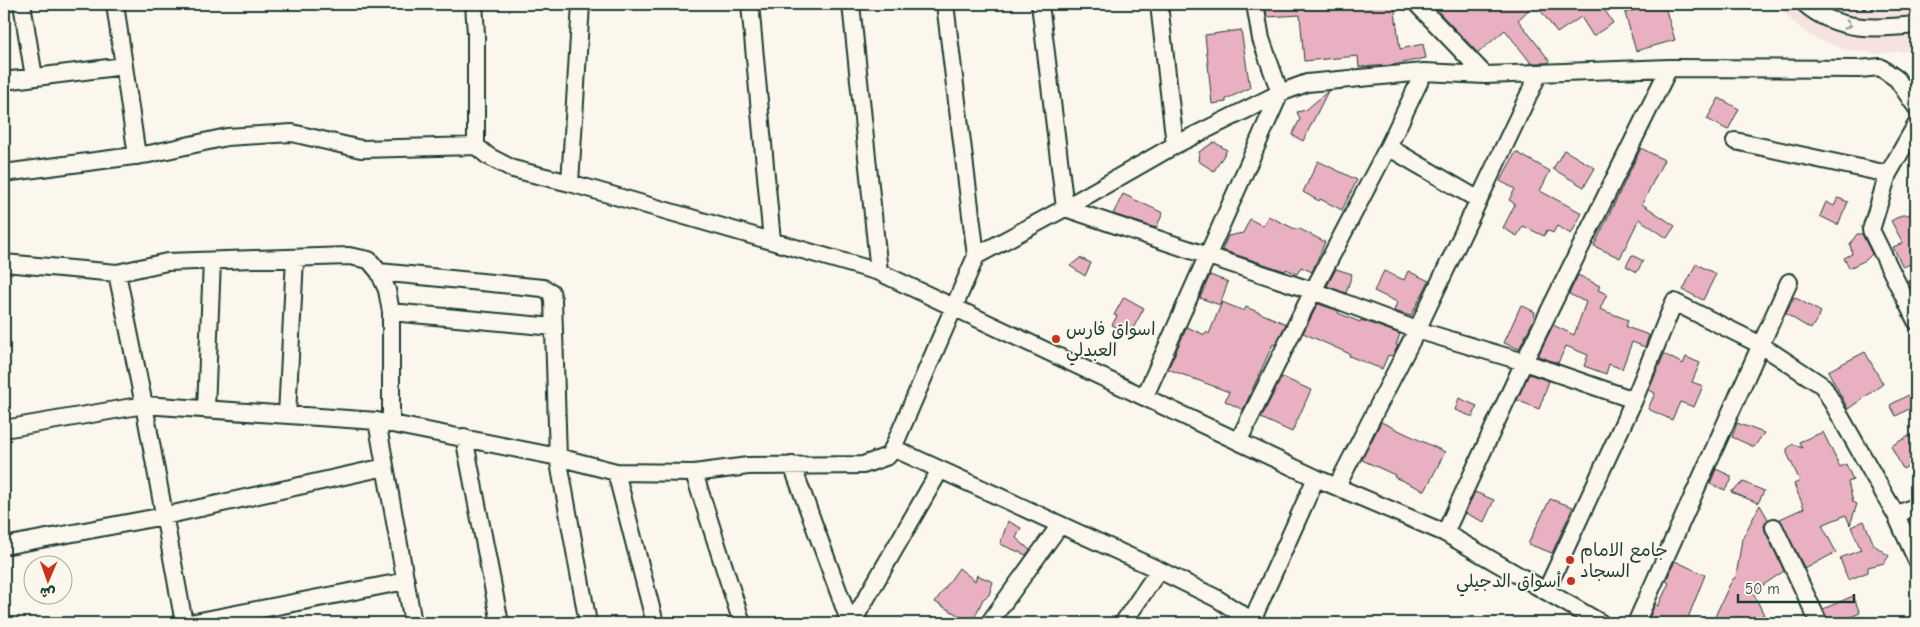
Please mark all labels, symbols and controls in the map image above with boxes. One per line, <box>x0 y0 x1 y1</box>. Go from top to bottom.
one-way arrow <box>1844 19 1853 30</box>
place label: اسواق فارس العبدلي <box>1066 319 1156 366</box>
marker: اسواق فارس العبدلي <box>1050 333 1062 345</box>
place label: جامع الامام السجاد <box>1580 540 1668 582</box>
north arrow <box>22 554 72 604</box>
marker: جامع الامام السجاد <box>1564 554 1576 566</box>
place label: أسواق الدجيلي <box>1456 571 1562 597</box>
scale bar <box>1738 572 1854 604</box>
marker: أسواق الدجيلي <box>1565 575 1577 587</box>
text: 50 m <box>1745 580 1780 598</box>
text: ش <box>40 584 56 601</box>

